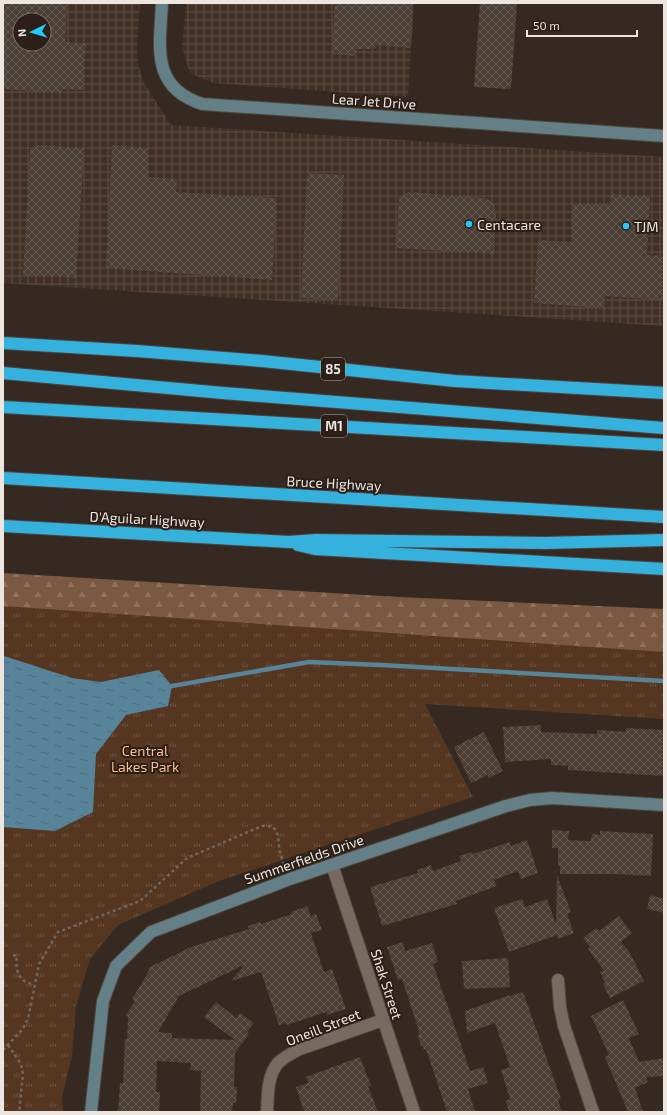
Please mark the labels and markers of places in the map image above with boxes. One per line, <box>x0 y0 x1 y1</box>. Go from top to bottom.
place label: Centacare <box>477 216 541 233</box>
place label: TJM <box>634 218 659 235</box>
marker: Centacare <box>464 219 474 229</box>
marker: TJM <box>621 221 631 231</box>

